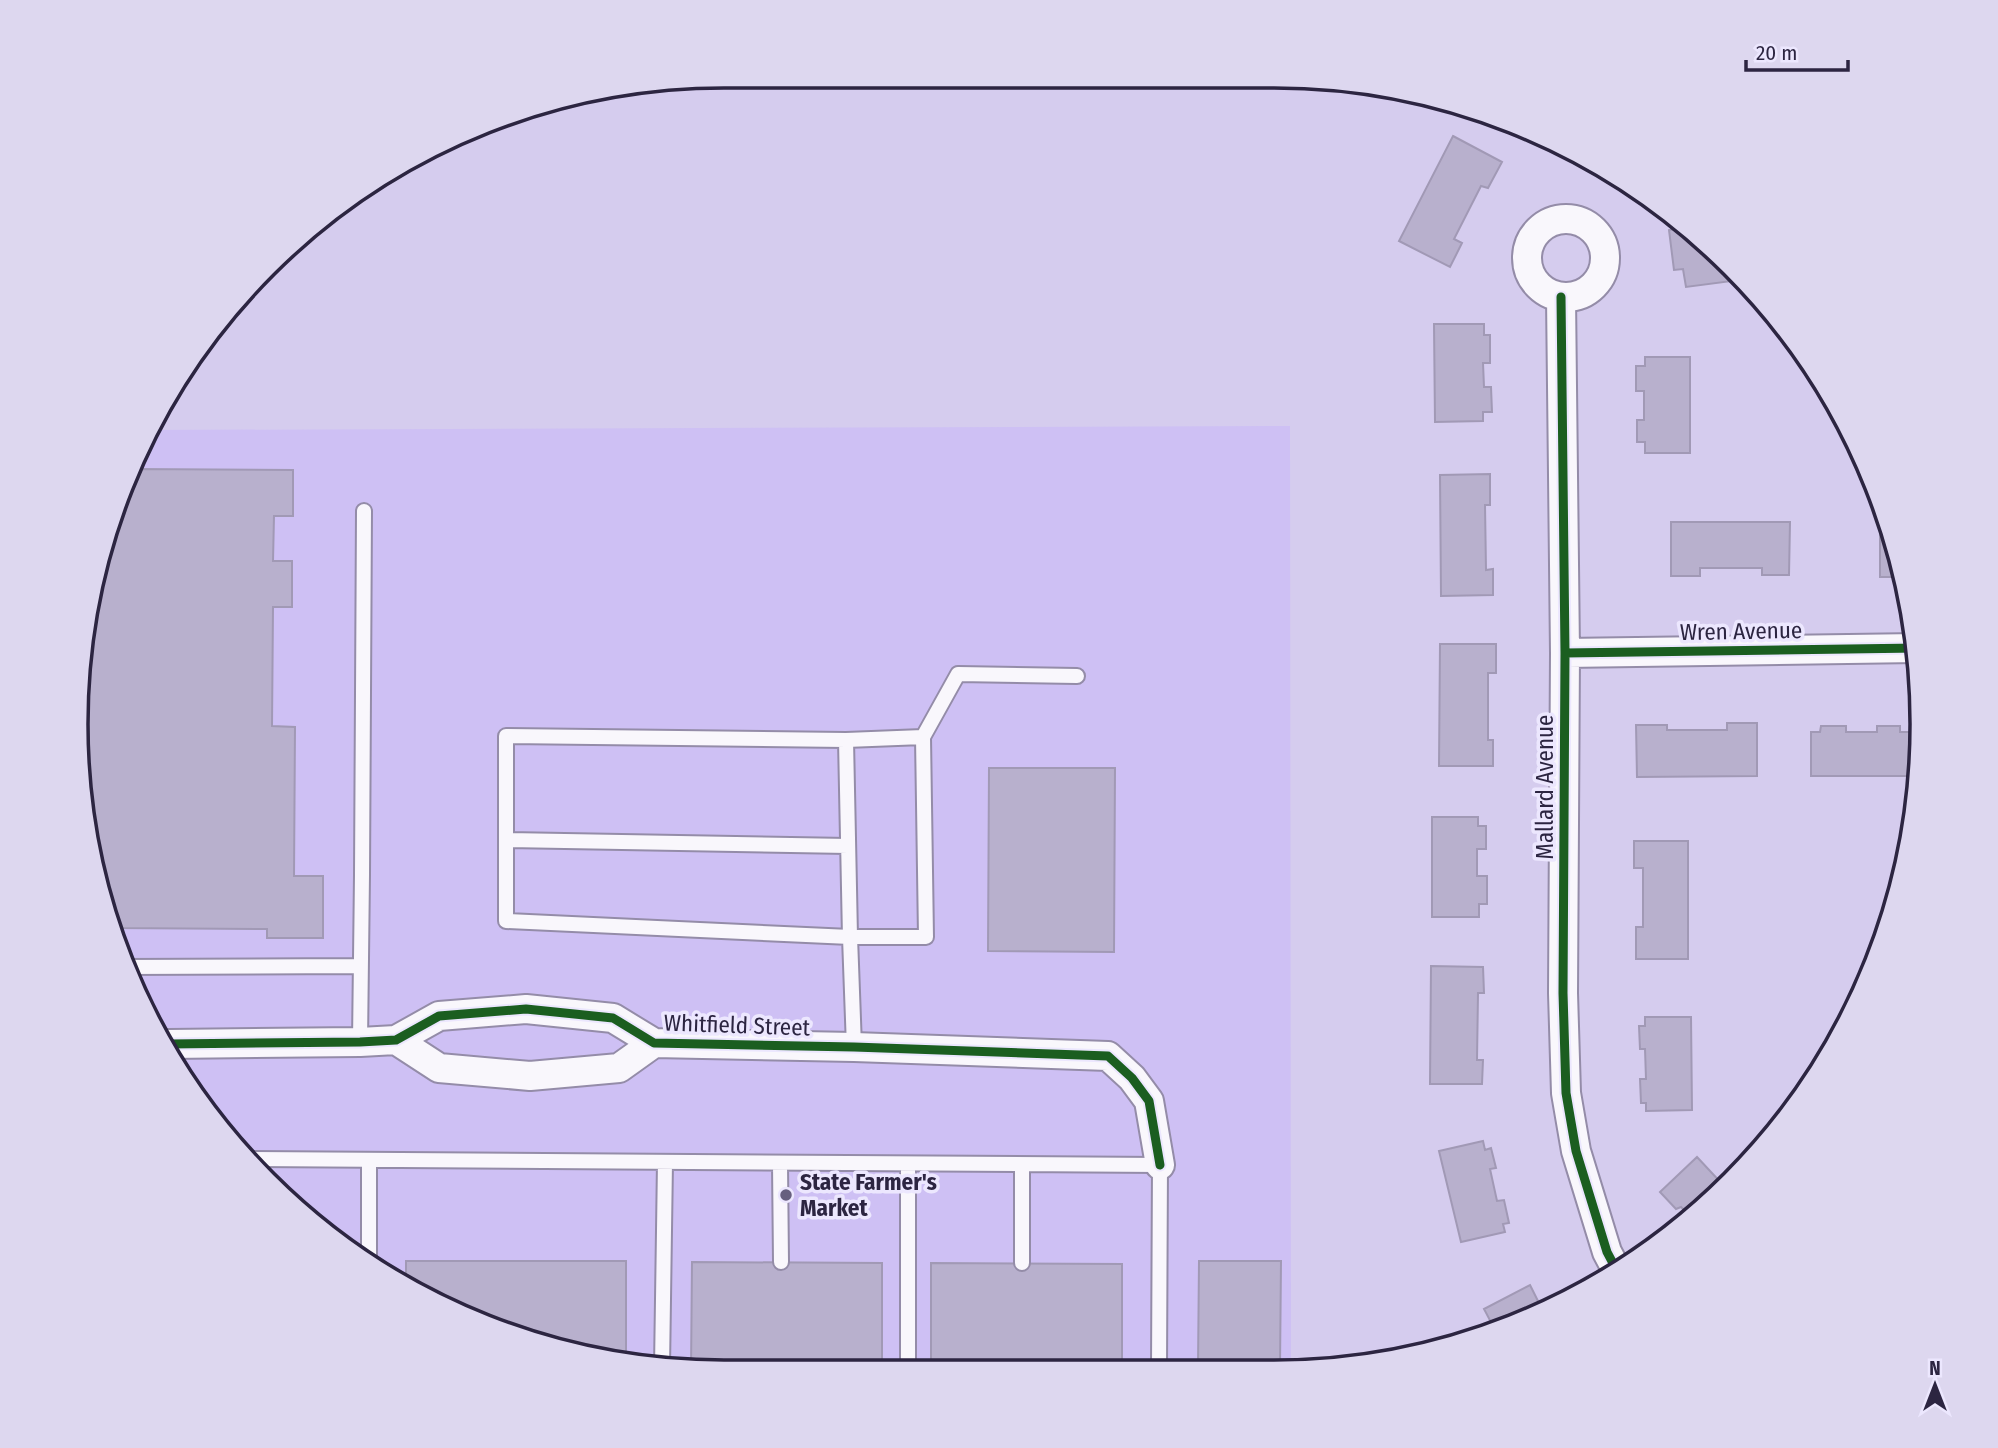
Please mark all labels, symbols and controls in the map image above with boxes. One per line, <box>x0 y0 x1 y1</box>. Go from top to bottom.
scale bar <box>1746 28 1848 72</box>
text: 20 m <box>1756 40 1797 66</box>
street label: Wren Avenue <box>1680 616 1802 646</box>
street label: Mallard Avenue <box>1531 715 1559 859</box>
street label: Whitfield Street <box>663 1008 811 1042</box>
place label: State Farmer's Market <box>800 1168 937 1222</box>
marker: State Farmer's Market <box>778 1187 794 1203</box>
north arrow <box>1900 1350 1970 1420</box>
text: N <box>1929 1357 1941 1380</box>

